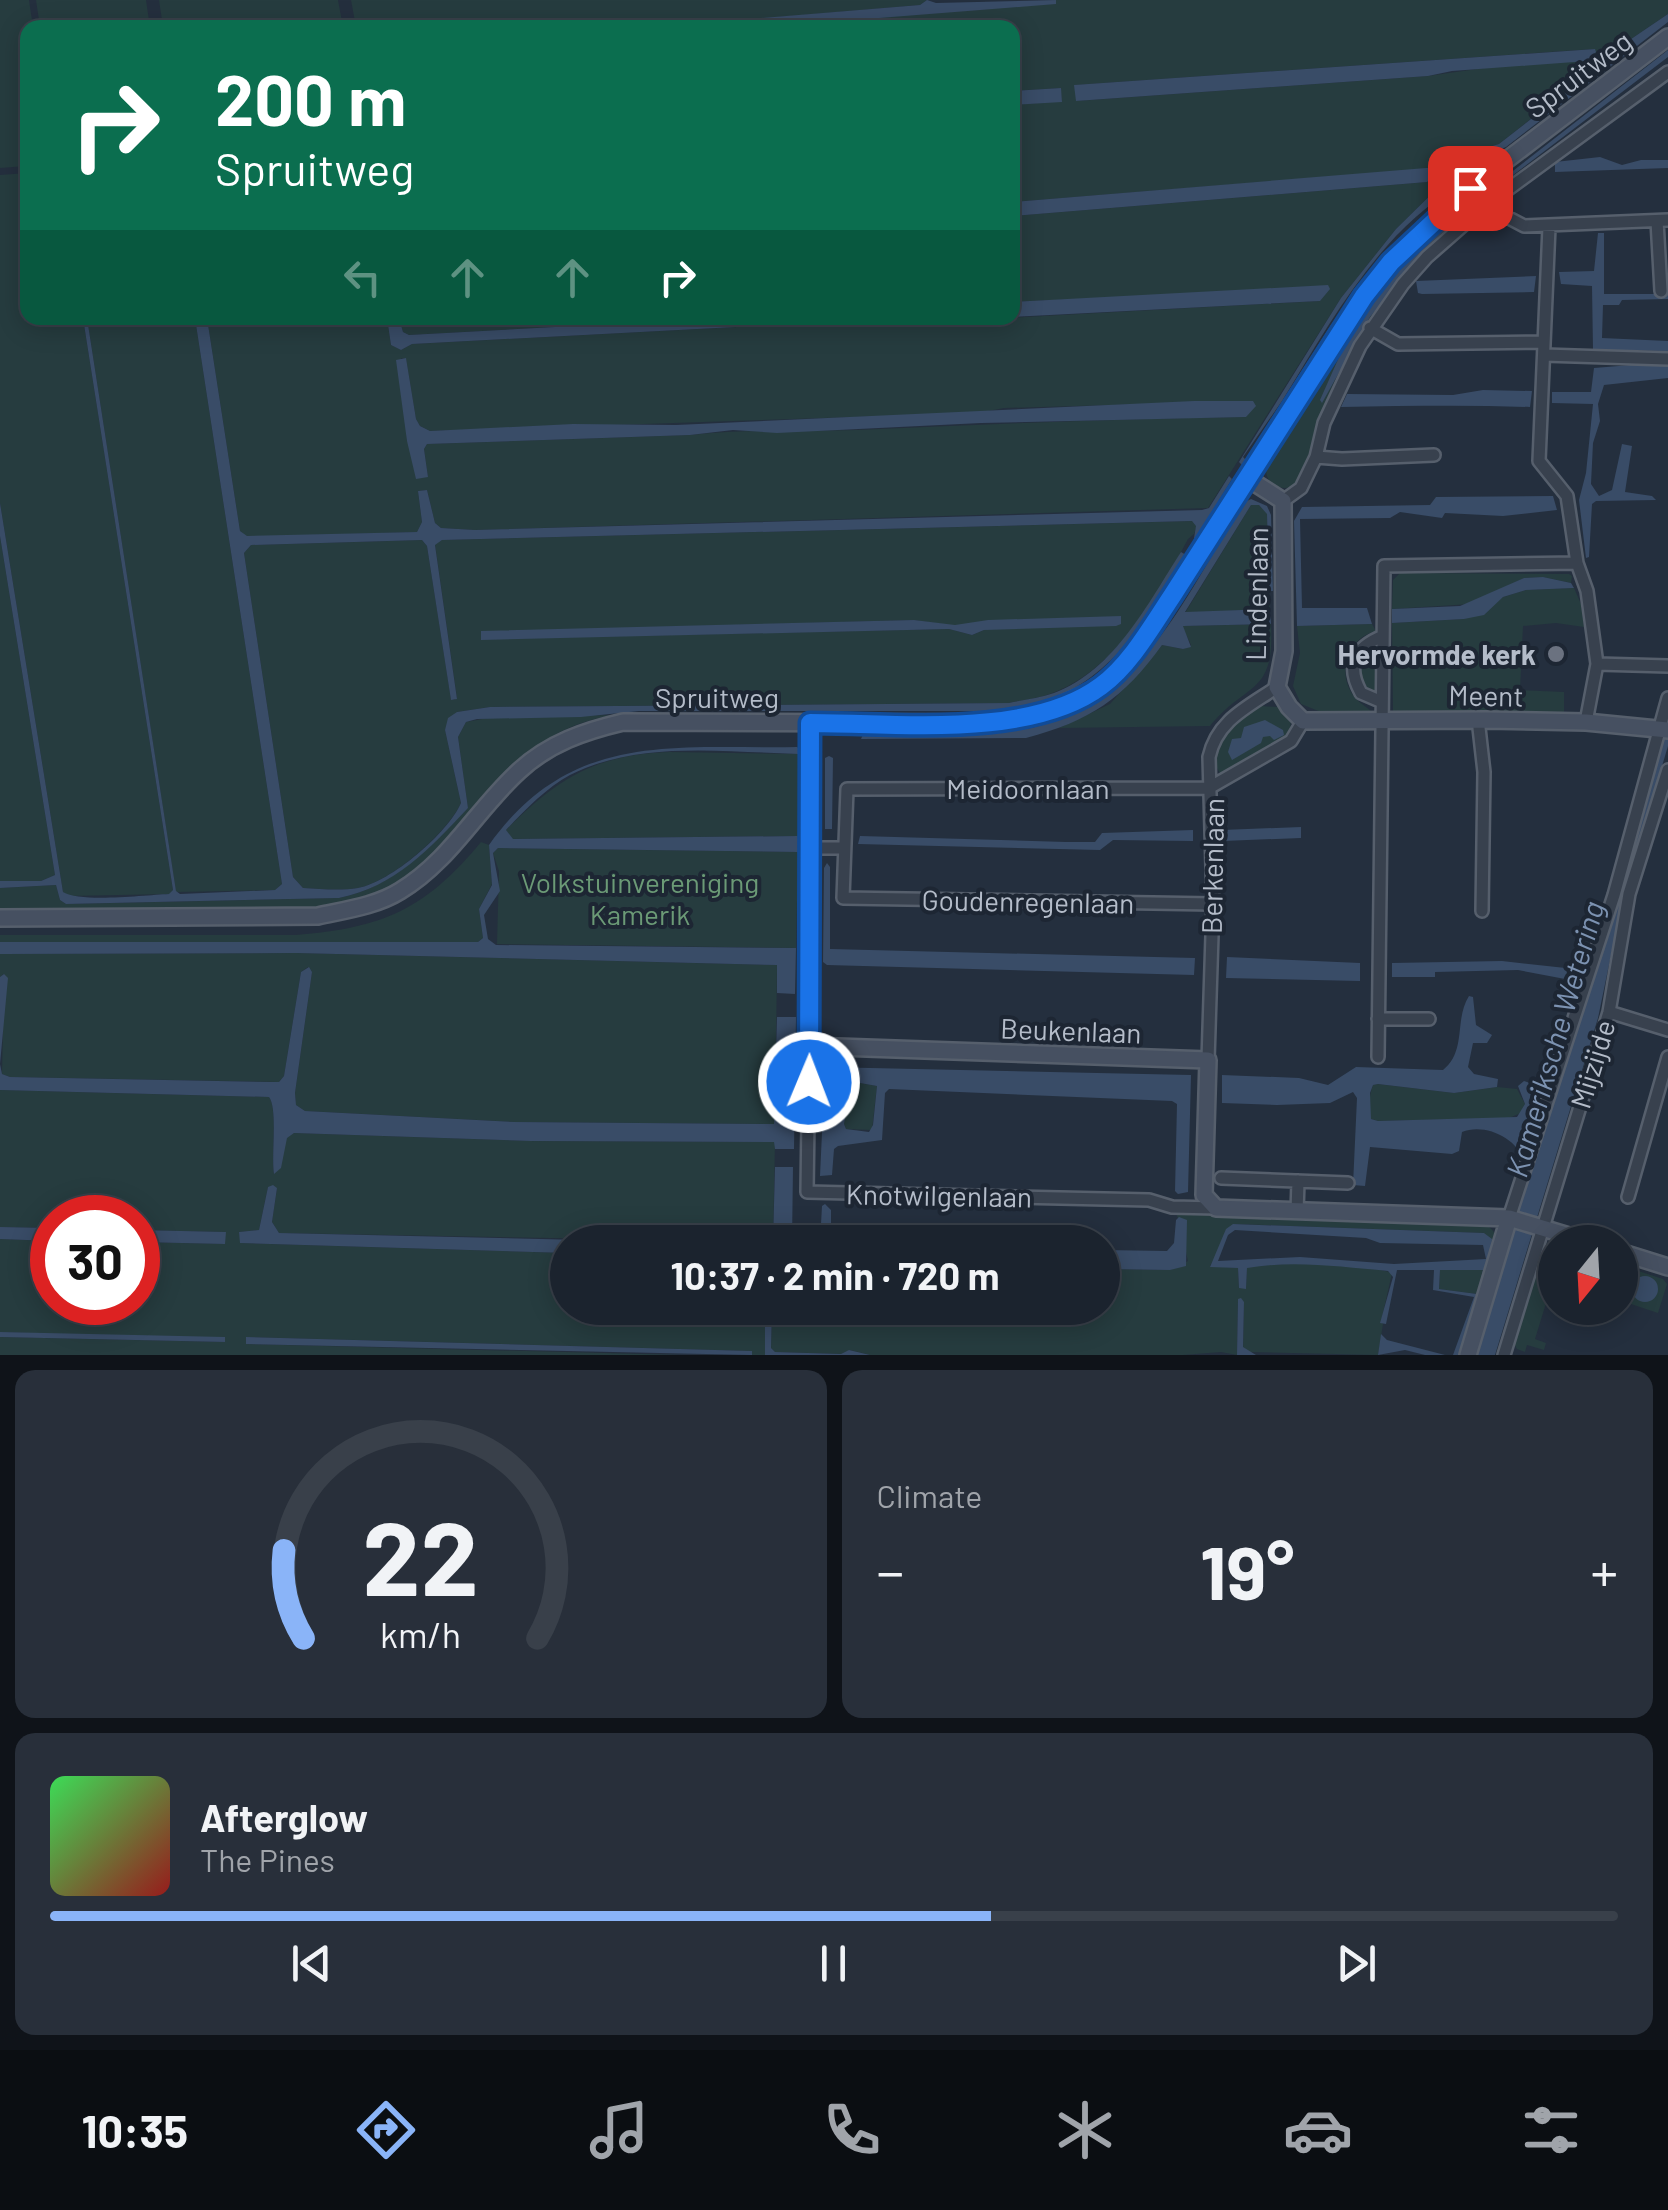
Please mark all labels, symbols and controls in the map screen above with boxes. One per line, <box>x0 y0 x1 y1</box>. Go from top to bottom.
street label: Spruitweg <box>1518 23 1638 125</box>
text: 200 m <box>215 56 406 140</box>
icon: right <box>50 60 180 190</box>
text: Spruitweg <box>215 141 414 195</box>
pin <box>1428 146 1513 231</box>
icon: arrive <box>1443 161 1498 216</box>
icon: left <box>335 250 390 305</box>
icon: ahead <box>440 250 495 305</box>
icon: ahead <box>545 250 600 305</box>
icon: right <box>650 250 705 305</box>
street label: Lindenlaan <box>1238 527 1274 661</box>
place label: Hervormde kerk <box>1338 637 1536 671</box>
marker: Hervormde kerk <box>1545 643 1567 665</box>
street label: Meent <box>1448 677 1524 713</box>
street label: Spruitweg <box>655 680 779 714</box>
street label: Meidoornlaan <box>946 771 1110 805</box>
street label: Berkenlaan <box>1194 798 1230 934</box>
park label: Volkstuinvereniging Kamerik <box>521 865 759 931</box>
street label: Goudenregenlaan <box>921 882 1135 920</box>
water label: Kameriksche Wetering <box>1497 897 1611 1181</box>
street label: Beukenlaan <box>1000 1011 1142 1049</box>
street label: Mijzijde <box>1562 1016 1622 1112</box>
position arrow <box>757 1030 861 1134</box>
street label: Knotwilgenlaan <box>846 1176 1032 1214</box>
speed limit sign: 30 <box>30 1195 160 1325</box>
north arrow <box>1538 1225 1638 1325</box>
map controls <box>1538 1225 1638 1325</box>
text: 10:37 · 2 min · 720 m <box>671 1252 999 1298</box>
text: Climate <box>877 1476 982 1514</box>
text: 22 <box>363 1492 479 1617</box>
text: 19° <box>1200 1525 1295 1615</box>
text: − <box>877 1537 904 1603</box>
text: + <box>1590 1537 1618 1603</box>
text: km/h <box>380 1612 461 1655</box>
text: Afterglow <box>200 1794 368 1840</box>
text: The Pines <box>200 1840 335 1878</box>
icon: previous <box>284 1936 339 1991</box>
icon: pause <box>806 1936 861 1991</box>
icon: next <box>1329 1936 1384 1991</box>
icon: directions <box>351 2095 421 2165</box>
icon: music <box>584 2095 654 2165</box>
icon: phone <box>817 2095 887 2165</box>
icon: climate <box>1050 2095 1120 2165</box>
icon: car <box>1283 2095 1353 2165</box>
icon: filters <box>1516 2095 1586 2165</box>
text: 10:35 <box>82 2103 188 2157</box>

